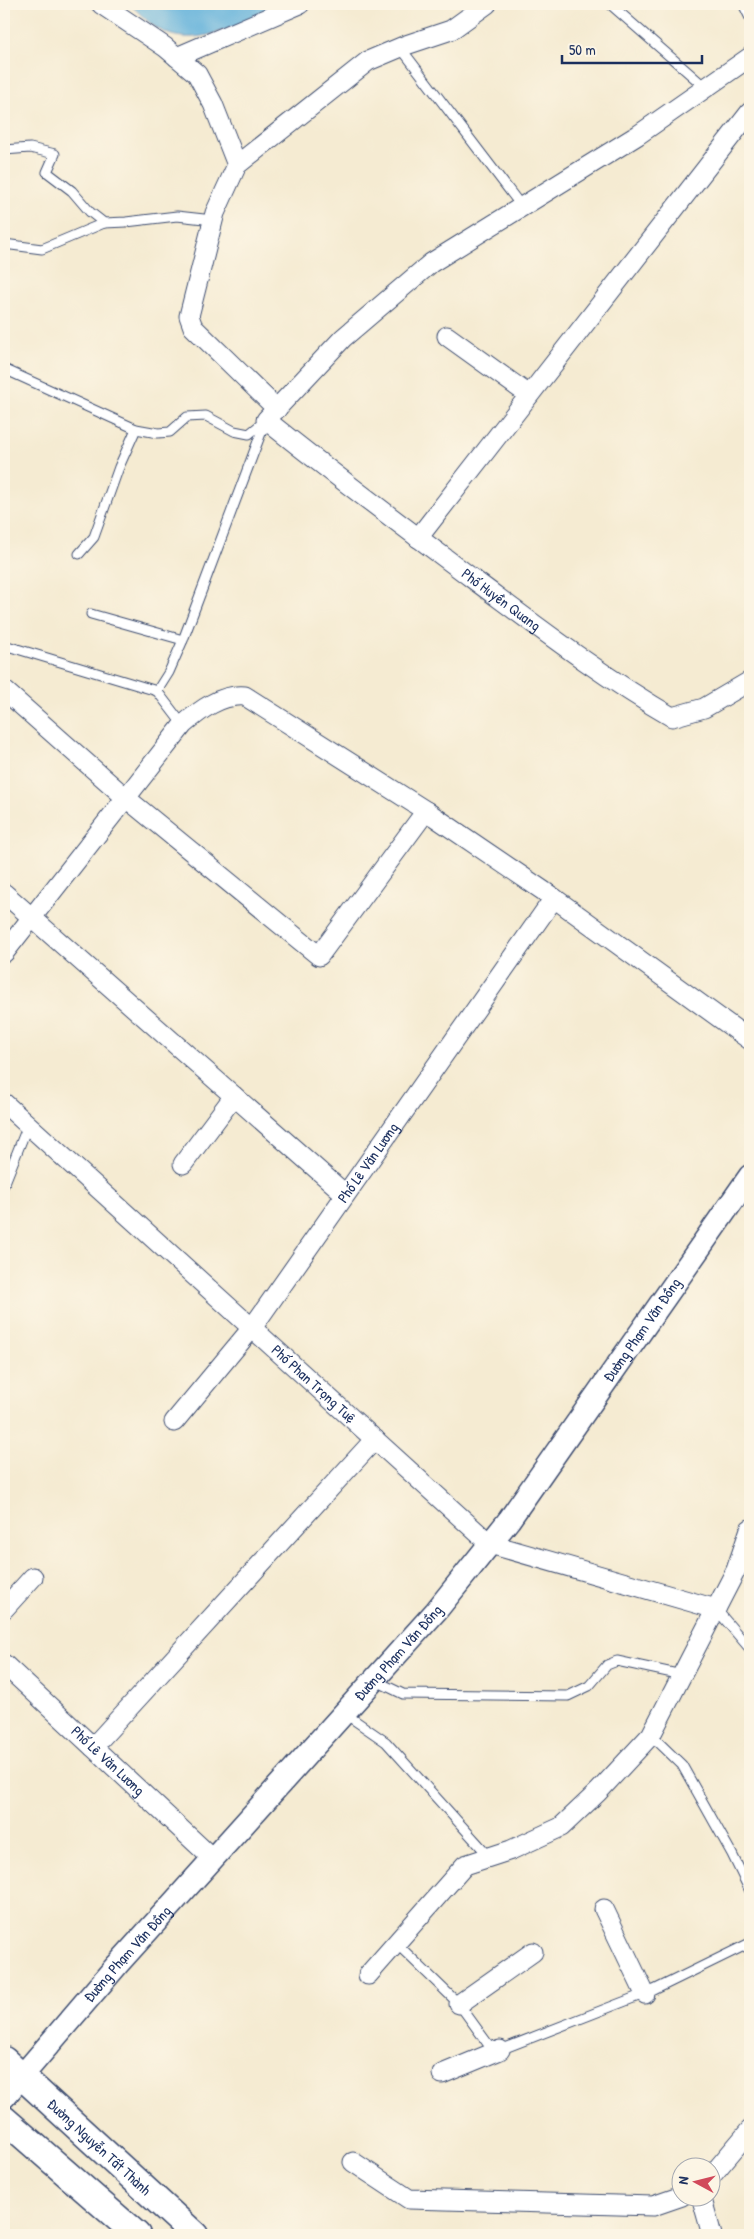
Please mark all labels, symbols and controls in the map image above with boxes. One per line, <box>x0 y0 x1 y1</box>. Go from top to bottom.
scale bar <box>562 32 702 64</box>
text: 50 m <box>569 39 596 60</box>
street label: Phố Huyền Quang <box>457 563 546 636</box>
street label: Phố Lê Văn Lương <box>332 1118 403 1207</box>
street label: Đường Phạm Văn Đồng <box>598 1273 686 1386</box>
street label: Phố Phan Trọng Tuệ <box>267 1340 361 1427</box>
street label: Đường Phạm Văn Đồng <box>349 1600 447 1705</box>
street label: Phố Lê Văn Lương <box>67 1721 150 1800</box>
street label: Đường Phạm Văn Đồng <box>79 1901 176 2007</box>
street label: Đường Nguyễn Tất Thành <box>43 2094 156 2200</box>
north arrow <box>672 2156 722 2206</box>
text: N <box>673 2175 693 2185</box>

